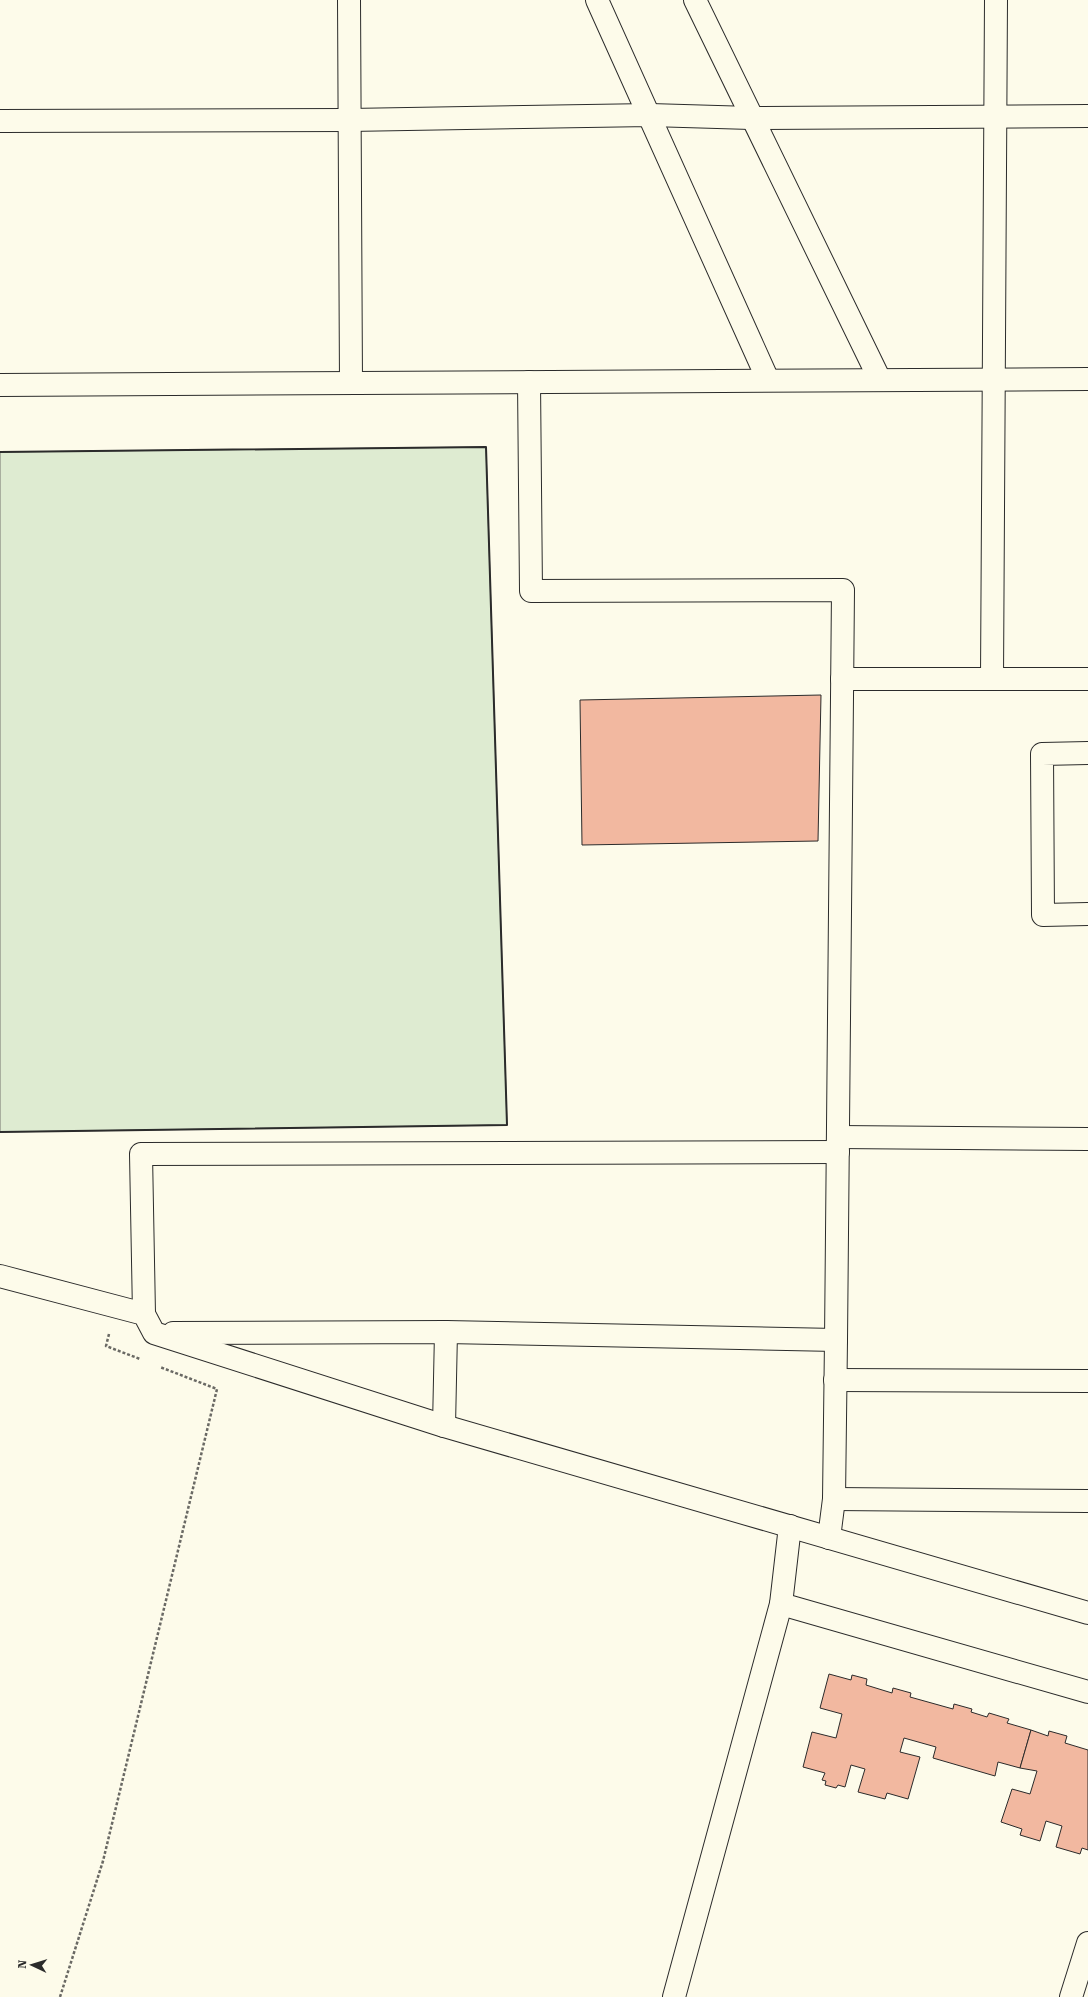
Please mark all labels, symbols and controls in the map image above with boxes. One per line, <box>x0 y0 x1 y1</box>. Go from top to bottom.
north arrow <box>12 1945 52 1985</box>
text: N <box>16 1959 29 1969</box>

